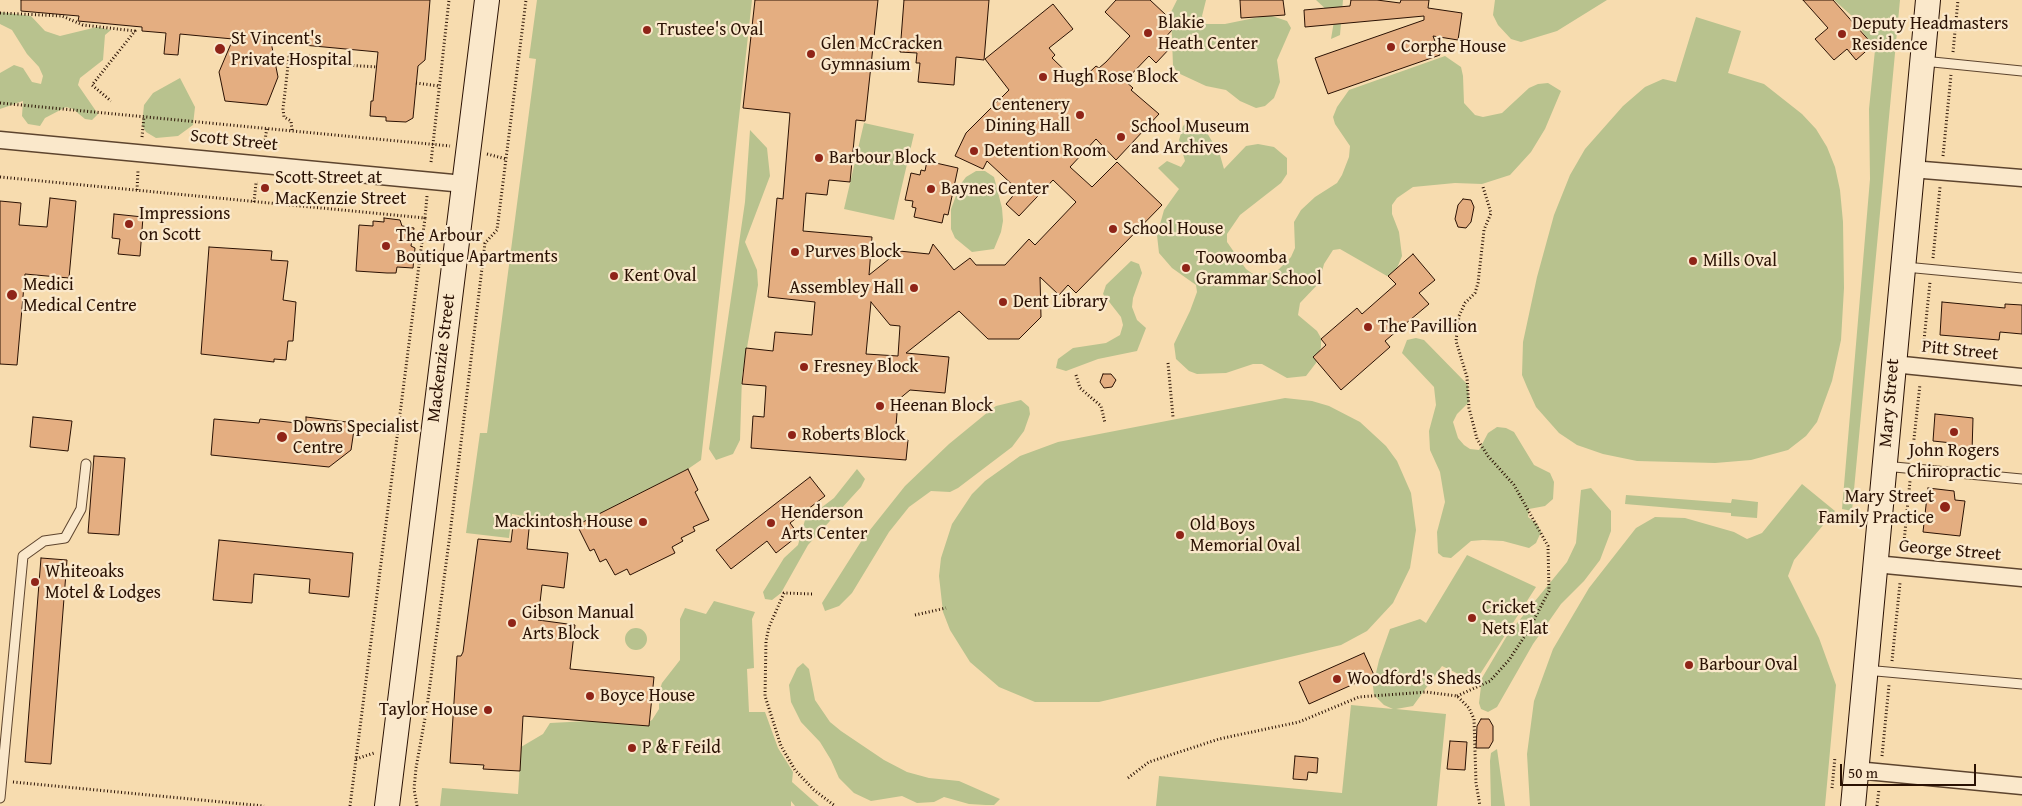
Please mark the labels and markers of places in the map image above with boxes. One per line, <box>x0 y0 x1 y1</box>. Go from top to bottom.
place label: Blakie Heath Center <box>1158 12 1258 54</box>
place label: Deputy Headmasters Residence <box>1852 13 2008 56</box>
place label: Trustee's Oval <box>657 19 763 41</box>
marker: Trustee's Oval <box>641 24 653 36</box>
marker: Blakie Heath Center <box>1142 27 1154 39</box>
place label: St Vincent's Private Hospital <box>231 28 352 70</box>
marker: Deputy Headmasters Residence <box>1836 28 1848 40</box>
place label: Glen McCracken Gymnasium <box>821 33 942 76</box>
place label: Corphe House <box>1401 36 1506 58</box>
marker: Corphe House <box>1385 41 1397 53</box>
marker: St Vincent's Private Hospital <box>213 42 227 56</box>
marker: Glen McCracken Gymnasium <box>805 48 817 60</box>
place label: Hugh Rose Block <box>1053 66 1178 88</box>
marker: Hugh Rose Block <box>1037 71 1049 83</box>
place label: Centenery Dining Hall <box>985 94 1070 136</box>
marker: Centenery Dining Hall <box>1074 109 1086 121</box>
place label: School Museum and Archives <box>1131 116 1250 158</box>
marker: School Museum and Archives <box>1115 131 1127 143</box>
place label: Detention Room <box>984 140 1106 162</box>
marker: Detention Room <box>968 145 980 157</box>
place label: Barbour Block <box>829 147 936 169</box>
marker: Barbour Block <box>813 152 825 164</box>
place label: Scott Street at MacKenzie Street <box>275 167 406 210</box>
place label: Baynes Center <box>941 178 1049 200</box>
marker: Scott Street at MacKenzie Street <box>259 182 271 194</box>
marker: Baynes Center <box>925 183 937 195</box>
place label: Impressions on Scott <box>139 203 230 245</box>
marker: Impressions on Scott <box>123 218 135 230</box>
place label: School House <box>1123 218 1223 240</box>
marker: School House <box>1107 223 1119 235</box>
place label: The Arbour Boutique Apartments <box>396 225 558 268</box>
marker: The Arbour Boutique Apartments <box>380 240 392 252</box>
place label: Purves Block <box>805 241 901 263</box>
marker: Purves Block <box>789 246 801 258</box>
place label: Toowoomba Grammar School <box>1196 247 1322 290</box>
place label: Mills Oval <box>1703 250 1777 272</box>
marker: Mills Oval <box>1687 255 1699 267</box>
marker: Toowoomba Grammar School <box>1180 262 1192 274</box>
place label: Kent Oval <box>624 265 697 287</box>
marker: Kent Oval <box>608 270 620 282</box>
place label: Medici Medical Centre <box>23 274 137 316</box>
place label: Assembley Hall <box>789 277 904 299</box>
marker: Assembley Hall <box>908 282 920 294</box>
marker: Medici Medical Centre <box>5 288 19 302</box>
place label: Dent Library <box>1013 291 1108 313</box>
marker: Dent Library <box>997 296 1009 308</box>
place label: The Pavillion <box>1378 316 1477 338</box>
marker: The Pavillion <box>1362 321 1374 333</box>
place label: Fresney Block <box>814 356 918 378</box>
marker: Fresney Block <box>798 361 810 373</box>
place label: Heenan Block <box>890 395 993 417</box>
marker: Heenan Block <box>874 400 886 412</box>
place label: Downs Specialist Centre <box>293 416 419 458</box>
place label: Roberts Block <box>802 424 905 446</box>
marker: John Rogers Chiropractic <box>1948 426 1960 438</box>
marker: Roberts Block <box>786 429 798 441</box>
marker: Downs Specialist Centre <box>275 430 289 444</box>
place label: John Rogers Chiropractic <box>1907 440 2001 482</box>
place label: Mary Street Family Practice <box>1818 486 1934 528</box>
marker: Mary Street Family Practice <box>1938 500 1952 514</box>
place label: Henderson Arts Center <box>781 502 867 544</box>
place label: Mackintosh House <box>495 511 633 533</box>
place label: Old Boys Memorial Oval <box>1190 514 1300 556</box>
marker: Mackintosh House <box>637 516 649 528</box>
marker: Henderson Arts Center <box>765 517 777 529</box>
marker: Old Boys Memorial Oval <box>1174 529 1186 541</box>
place label: Whiteoaks Motel & Lodges <box>45 561 161 604</box>
marker: Whiteoaks Motel & Lodges <box>29 576 41 588</box>
place label: Cricket Nets Flat <box>1482 597 1548 640</box>
place label: Gibson Manual Arts Block <box>522 602 634 644</box>
marker: Cricket Nets Flat <box>1466 612 1478 624</box>
marker: Gibson Manual Arts Block <box>506 617 518 629</box>
place label: Barbour Oval <box>1699 654 1798 676</box>
marker: Barbour Oval <box>1683 659 1695 671</box>
place label: Woodford's Sheds <box>1347 668 1481 690</box>
marker: Woodford's Sheds <box>1331 673 1343 685</box>
place label: Boyce House <box>600 685 695 707</box>
marker: Boyce House <box>584 690 596 702</box>
place label: Taylor House <box>379 699 478 721</box>
marker: Taylor House <box>482 704 494 716</box>
place label: P & F Feild <box>642 737 721 759</box>
marker: P & F Feild <box>626 742 638 754</box>

